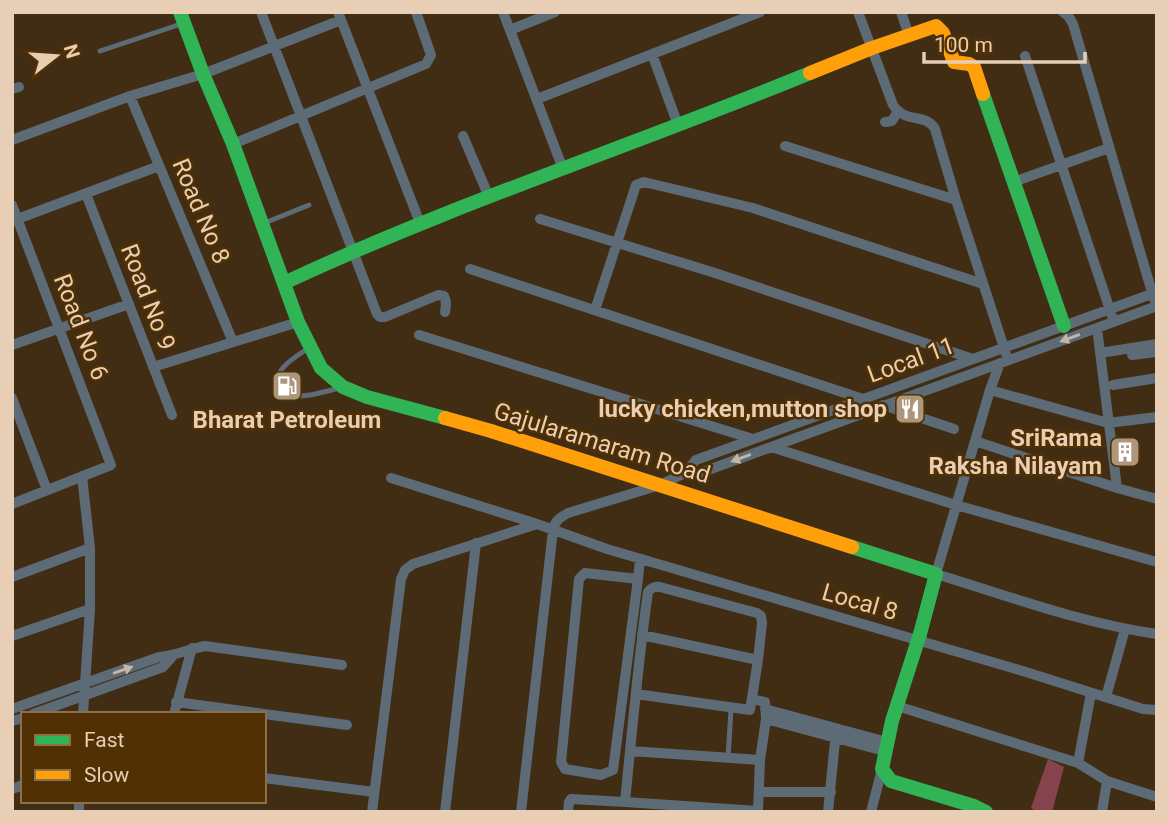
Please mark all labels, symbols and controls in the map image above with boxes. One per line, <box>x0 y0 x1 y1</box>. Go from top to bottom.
north arrow <box>21 21 91 91</box>
scale bar <box>924 21 1085 65</box>
text: 100 m <box>934 33 993 57</box>
text: N <box>59 41 85 61</box>
street label: Road No 8 <box>166 154 236 268</box>
street label: Road No 9 <box>115 240 181 354</box>
street label: Road No 6 <box>48 270 114 384</box>
street label: Local 11 <box>863 331 959 389</box>
one-way arrow <box>1059 333 1080 344</box>
fuel station icon: Bharat Petroleum <box>270 369 304 403</box>
restaurant icon: lucky chicken,mutton shop <box>893 392 927 426</box>
place label: lucky chicken,mutton shop <box>598 395 887 423</box>
street label: Gajularamaram Road <box>490 397 714 489</box>
place label: Bharat Petroleum <box>193 406 381 434</box>
place label: SriRama Raksha Nilayam <box>929 424 1102 480</box>
building icon: SriRama Raksha Nilayam <box>1108 435 1142 469</box>
one-way arrow <box>730 453 751 464</box>
street label: Local 8 <box>819 578 901 626</box>
one-way arrow <box>112 664 133 675</box>
legend <box>21 712 266 803</box>
text: Fast <box>84 728 125 752</box>
text: Slow <box>84 763 130 787</box>

